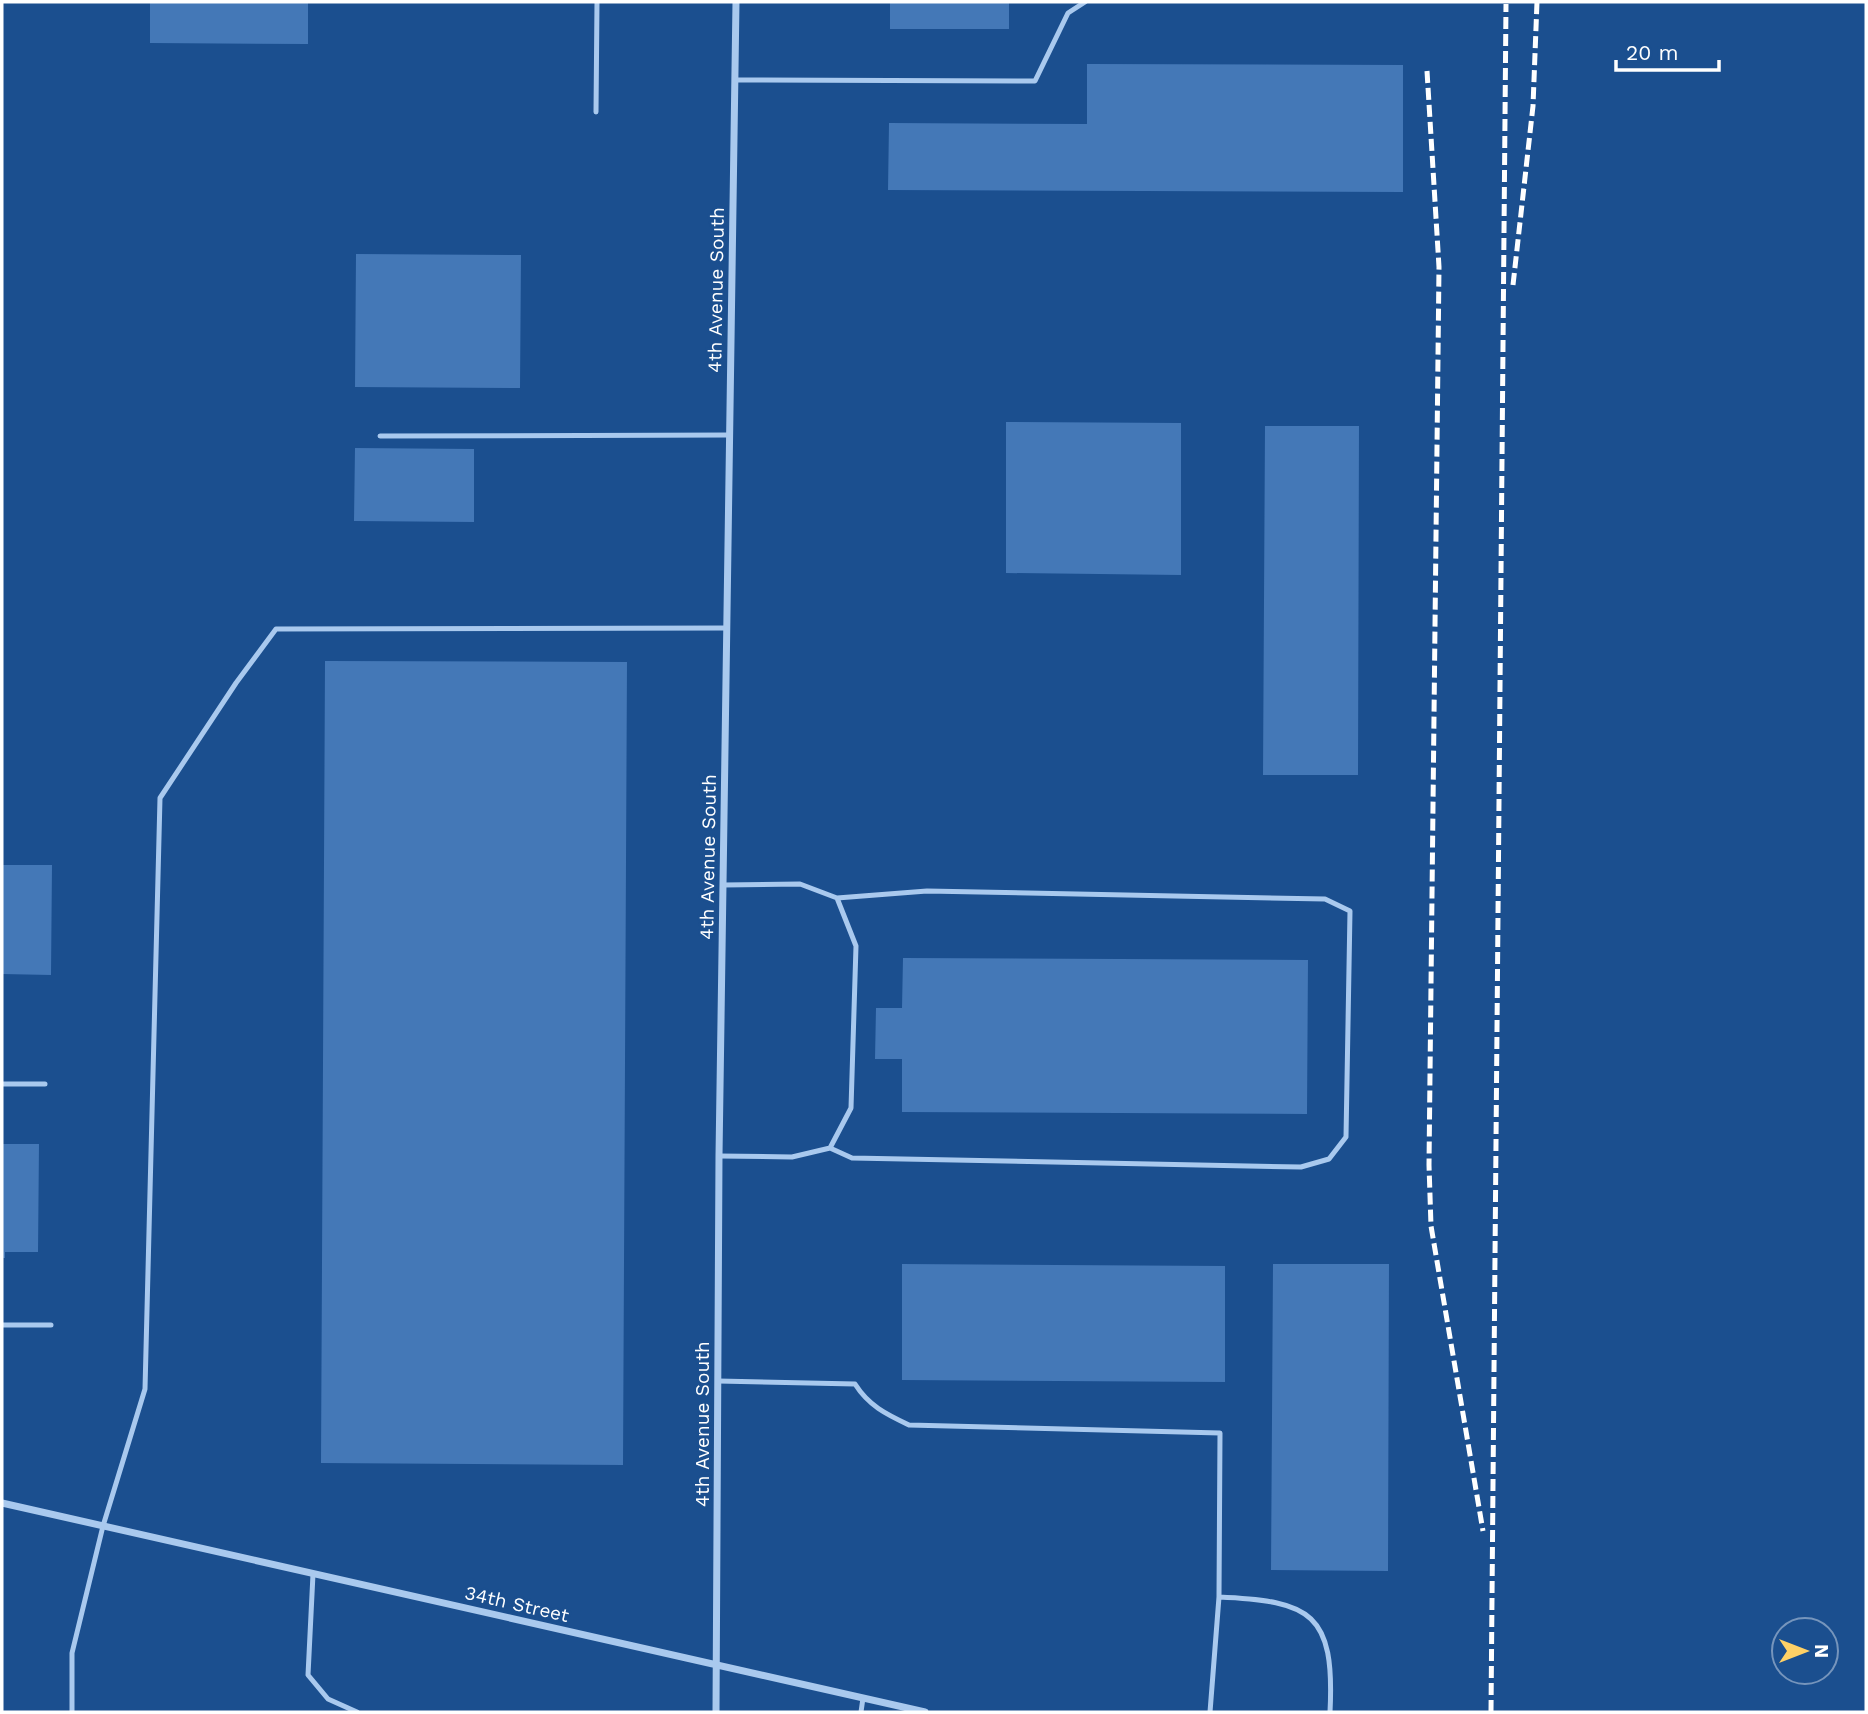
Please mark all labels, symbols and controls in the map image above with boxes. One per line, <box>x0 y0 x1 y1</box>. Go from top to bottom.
scale bar <box>1616 28 1719 72</box>
text: 20 m <box>1626 40 1678 65</box>
street label: 4th Avenue South <box>703 207 729 373</box>
street label: 4th Avenue South <box>695 774 721 940</box>
street label: 4th Avenue South <box>691 1341 714 1507</box>
street label: 34th Street <box>463 1581 571 1627</box>
north arrow <box>1770 1616 1840 1686</box>
text: N <box>1810 1644 1833 1658</box>

